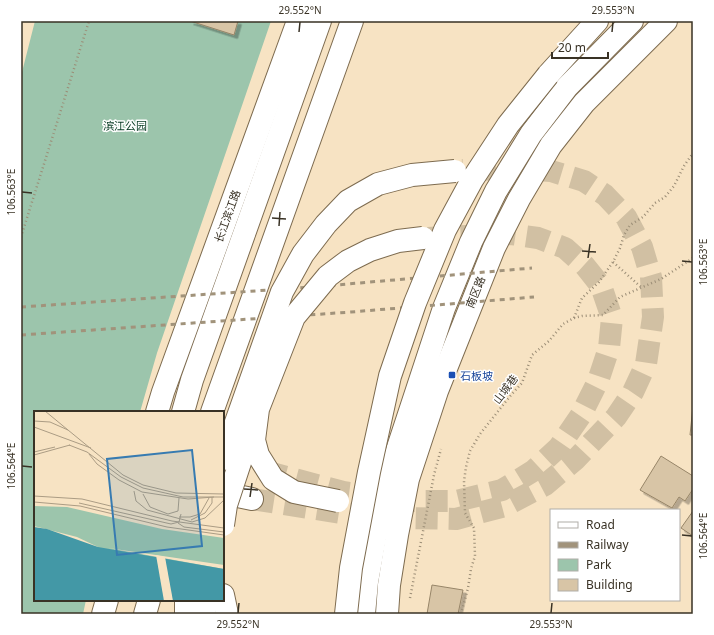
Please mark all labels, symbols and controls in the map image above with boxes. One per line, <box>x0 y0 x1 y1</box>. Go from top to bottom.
text: 29.552°N <box>278 3 322 17</box>
text: 29.553°N <box>591 3 635 17</box>
scale bar <box>552 34 608 60</box>
text: 20 m <box>558 39 586 56</box>
park label: 滨江公园 <box>103 118 147 133</box>
text: 106.563°E <box>4 169 18 215</box>
street label: 长江滨江路 <box>211 188 243 244</box>
text: 106.563°E <box>696 239 710 285</box>
street label: 南区路 <box>462 274 488 310</box>
place label: 石板坡 <box>460 368 493 383</box>
marker: 石板坡 <box>447 370 457 380</box>
street label: 山城巷 <box>489 371 521 407</box>
inset map <box>34 411 224 601</box>
text: 106.564°E <box>4 443 18 489</box>
legend <box>550 509 680 601</box>
text: 106.564°E <box>696 513 710 559</box>
text: Road <box>586 516 615 533</box>
text: Railway <box>586 536 630 553</box>
text: Park <box>586 556 612 573</box>
text: Building <box>586 576 633 593</box>
text: 29.552°N <box>216 617 260 631</box>
text: 29.553°N <box>529 617 573 631</box>

